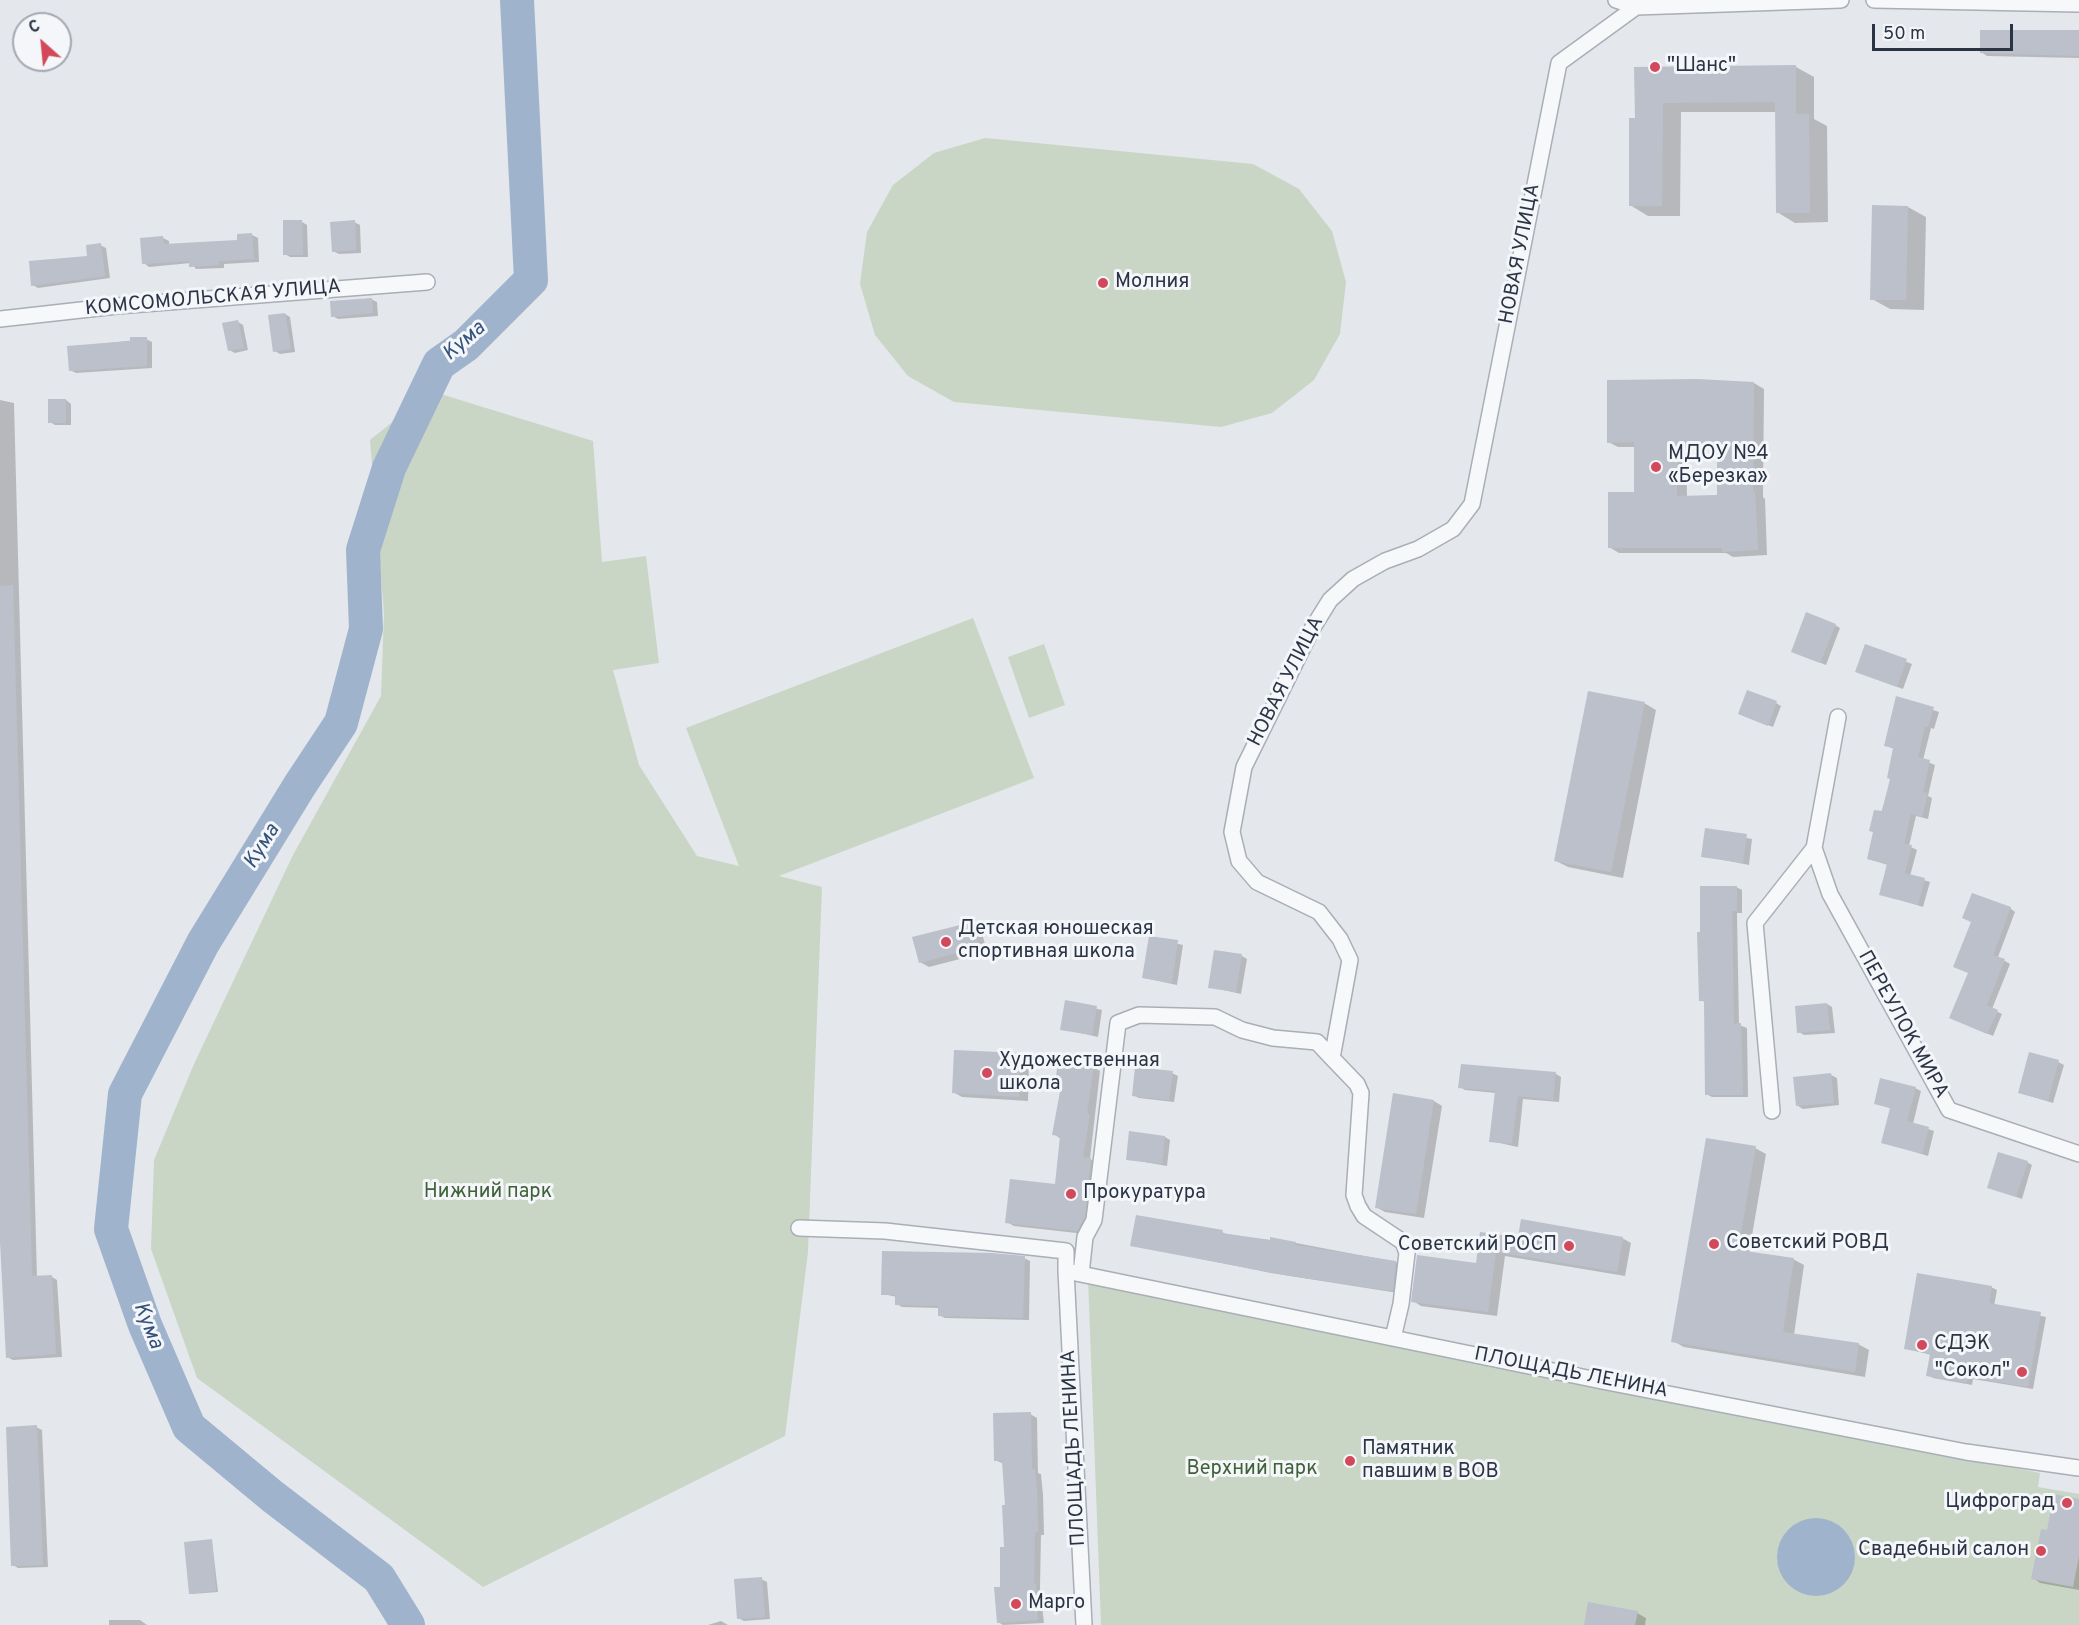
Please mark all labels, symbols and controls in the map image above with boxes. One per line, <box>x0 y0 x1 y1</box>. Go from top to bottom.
north arrow <box>12 12 72 72</box>
scale bar <box>1875 12 2016 50</box>
text: С <box>26 17 44 39</box>
text: 50 m <box>1883 23 1925 46</box>
place label: "Шанс" <box>1667 55 1736 79</box>
marker: "Шанс" <box>1648 60 1662 74</box>
street label: НОВАЯ УЛИЦА <box>1496 182 1546 326</box>
place label: Молния <box>1115 271 1189 295</box>
street label: КОМСОМОЛЬСКАЯ УЛИЦА <box>84 276 342 322</box>
marker: Молния <box>1096 276 1110 290</box>
water label: Кума <box>439 317 491 367</box>
place label: МДОУ №4 «Березка» <box>1668 443 1769 490</box>
marker: МДОУ №4 «Березка» <box>1649 460 1663 474</box>
street label: НОВАЯ УЛИЦА <box>1244 613 1330 751</box>
water label: Кума <box>240 820 286 874</box>
place label: Детская юношеская спортивная школа <box>958 918 1154 965</box>
marker: Детская юношеская спортивная школа <box>939 935 953 949</box>
street label: ПЕРЕУЛОК МИРА <box>1852 947 1952 1103</box>
place label: Художественная школа <box>999 1050 1160 1097</box>
marker: Художественная школа <box>980 1066 994 1080</box>
park label: Нижний парк <box>424 1181 552 1205</box>
place label: Прокуратура <box>1083 1182 1206 1206</box>
marker: Прокуратура <box>1064 1187 1078 1201</box>
place label: Советский РОВД <box>1726 1232 1889 1256</box>
place label: Советский РОСП <box>1398 1234 1557 1258</box>
marker: Советский РОВД <box>1707 1237 1721 1251</box>
marker: Советский РОСП <box>1562 1239 1576 1253</box>
water label: Кума <box>126 1299 168 1353</box>
place label: СДЭК <box>1934 1333 1990 1357</box>
marker: СДЭК <box>1915 1338 1929 1352</box>
street label: ПЛОЩАДЬ ЛЕНИНА <box>1472 1343 1670 1405</box>
street label: ПЛОЩАДЬ ЛЕНИНА <box>1058 1349 1092 1547</box>
place label: "Сокол" <box>1935 1360 2010 1384</box>
marker: "Сокол" <box>2015 1365 2029 1379</box>
place label: Памятник павшим в ВОВ <box>1362 1438 1499 1485</box>
marker: Памятник павшим в ВОВ <box>1343 1454 1357 1468</box>
park label: Верхний парк <box>1186 1458 1318 1482</box>
place label: Цифроград <box>1945 1491 2055 1515</box>
marker: Цифроград <box>2060 1496 2074 1510</box>
place label: Свадебный салон <box>1858 1539 2029 1563</box>
marker: Свадебный салон <box>2034 1544 2048 1558</box>
place label: Марго <box>1028 1592 1085 1616</box>
marker: Марго <box>1009 1597 1023 1611</box>

